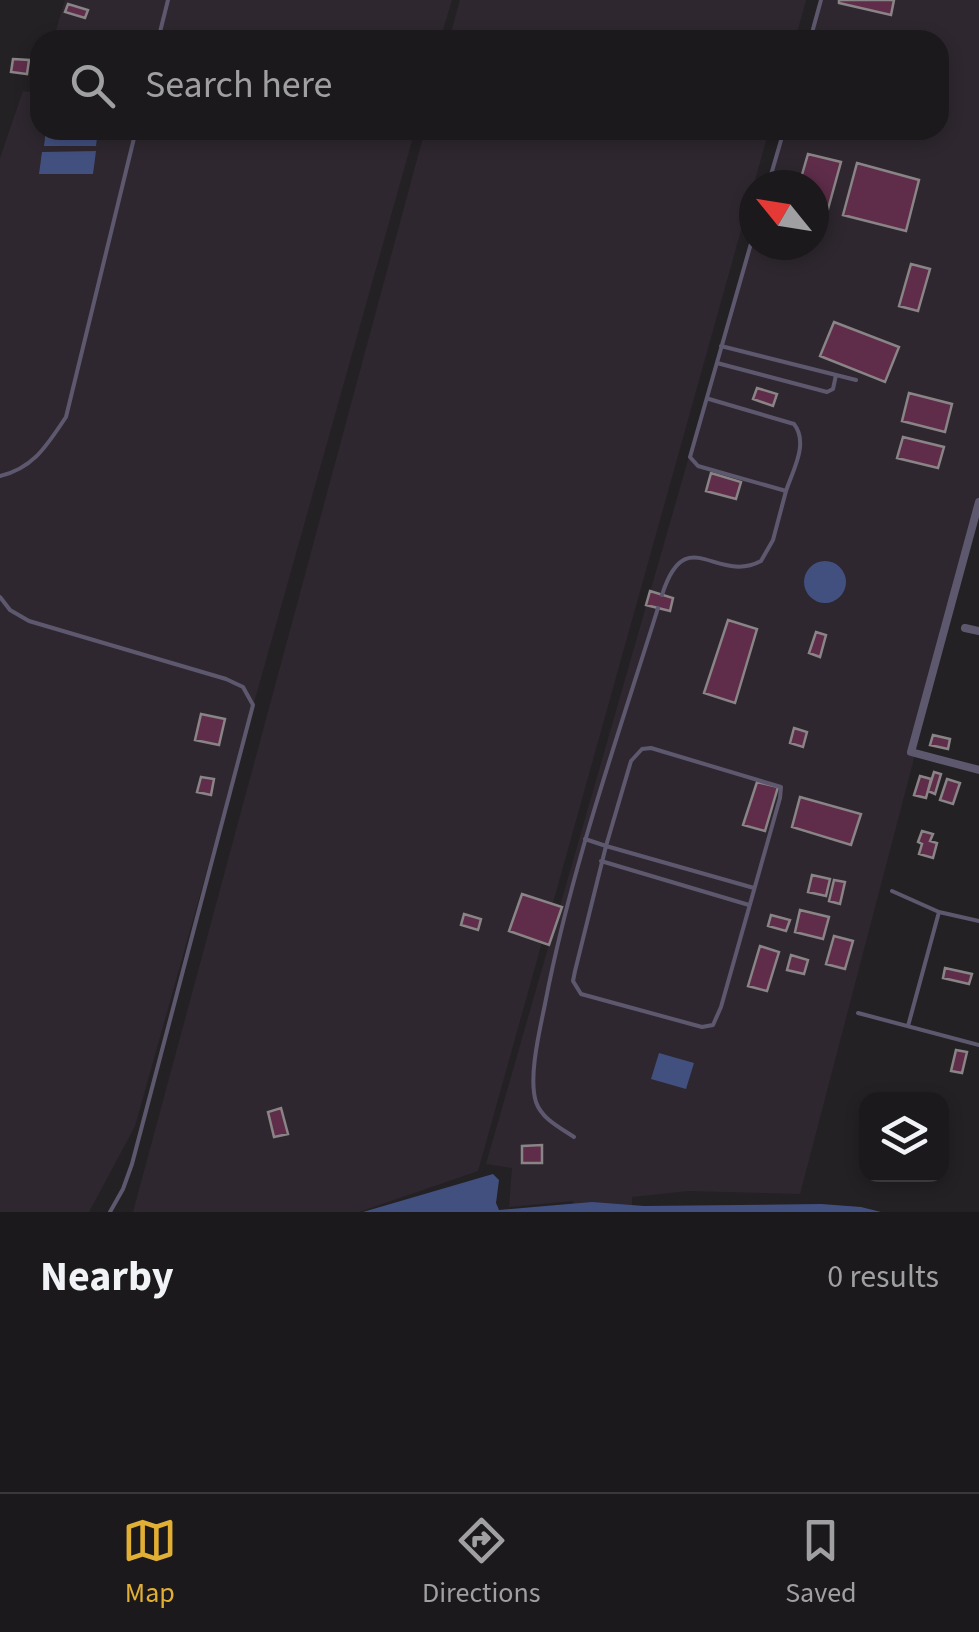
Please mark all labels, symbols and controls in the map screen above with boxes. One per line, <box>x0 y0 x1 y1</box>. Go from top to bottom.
search box <box>30 30 949 140</box>
icon: search <box>65 58 120 113</box>
text: Search here <box>145 58 332 112</box>
north arrow <box>739 170 829 260</box>
map controls <box>859 1092 949 1182</box>
button: layers <box>859 1092 949 1182</box>
text: Nearby <box>40 1247 174 1307</box>
text: 0 results <box>827 1254 939 1300</box>
tab: Map <box>122 1513 177 1613</box>
tab: Directions <box>422 1513 541 1613</box>
tab: Saved <box>785 1513 857 1613</box>

